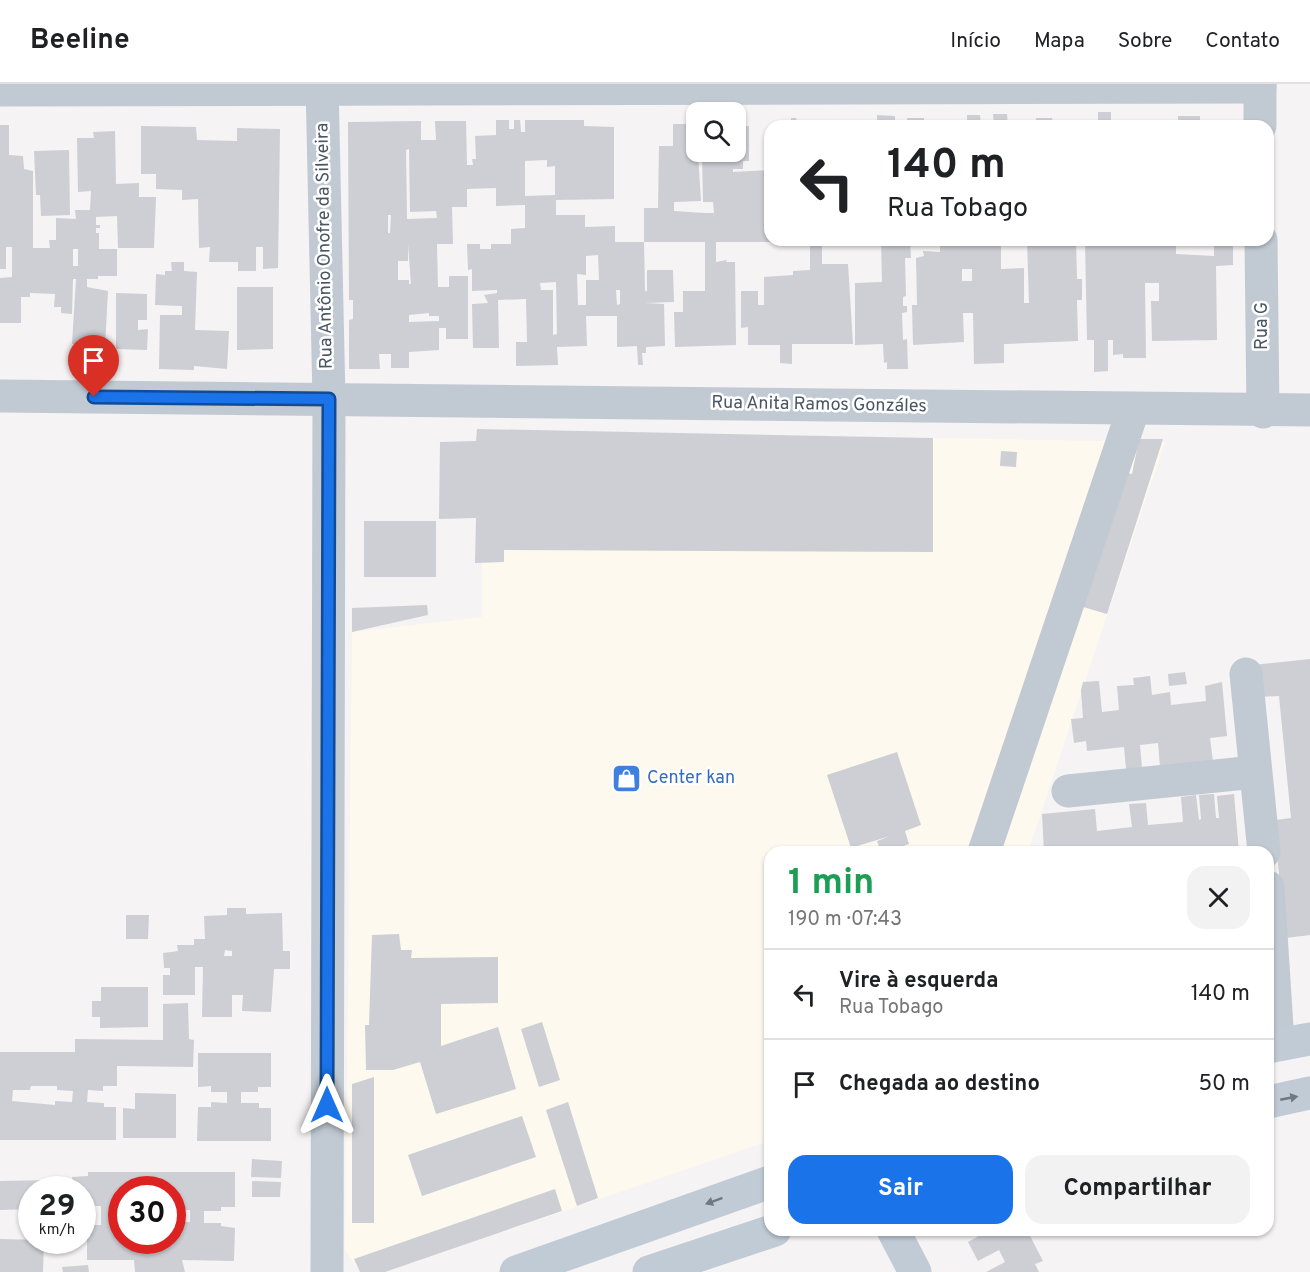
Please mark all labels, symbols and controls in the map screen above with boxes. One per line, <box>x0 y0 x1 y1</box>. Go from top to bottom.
text: Beeline <box>30 23 130 59</box>
text: Início <box>950 28 1001 55</box>
text: Mapa <box>1034 28 1085 55</box>
text: Sobre <box>1118 28 1172 55</box>
text: Contato <box>1205 28 1280 55</box>
map controls <box>686 102 746 162</box>
button: search <box>686 102 746 162</box>
street label: Rua Antônio Onofre da Silveira <box>311 123 339 369</box>
text: 140 m <box>887 140 1006 193</box>
icon: left <box>788 144 866 222</box>
text: Rua Tobago <box>887 192 1028 226</box>
street label: Rua G <box>1251 302 1274 350</box>
pin <box>68 335 119 397</box>
icon: arrive <box>77 344 110 377</box>
street label: Rua Anita Ramos Gonzáles <box>711 392 927 418</box>
shop icon: Center kan <box>610 762 642 794</box>
place label: Center kan <box>647 767 735 790</box>
text: 1 min <box>788 861 874 907</box>
button: close <box>1187 866 1250 929</box>
text: 190 m · 07:43 <box>788 907 902 933</box>
text: Vire à esquerda <box>839 968 998 995</box>
icon: left <box>788 978 821 1011</box>
text: 140 m <box>1191 981 1250 1008</box>
text: Rua Tobago <box>839 995 944 1021</box>
icon: arrive <box>788 1068 821 1101</box>
text: Chegada ao destino <box>839 1071 1040 1098</box>
text: 50 m <box>1198 1071 1250 1098</box>
position arrow <box>295 1073 359 1137</box>
one-way arrow <box>1279 1093 1298 1102</box>
button: Sair <box>788 1155 1013 1224</box>
button: Compartilhar <box>1025 1155 1250 1224</box>
speed limit sign: 30 <box>108 1176 186 1254</box>
text: 29 <box>39 1189 75 1226</box>
one-way arrow <box>705 1197 723 1207</box>
text: km/h <box>39 1221 75 1240</box>

